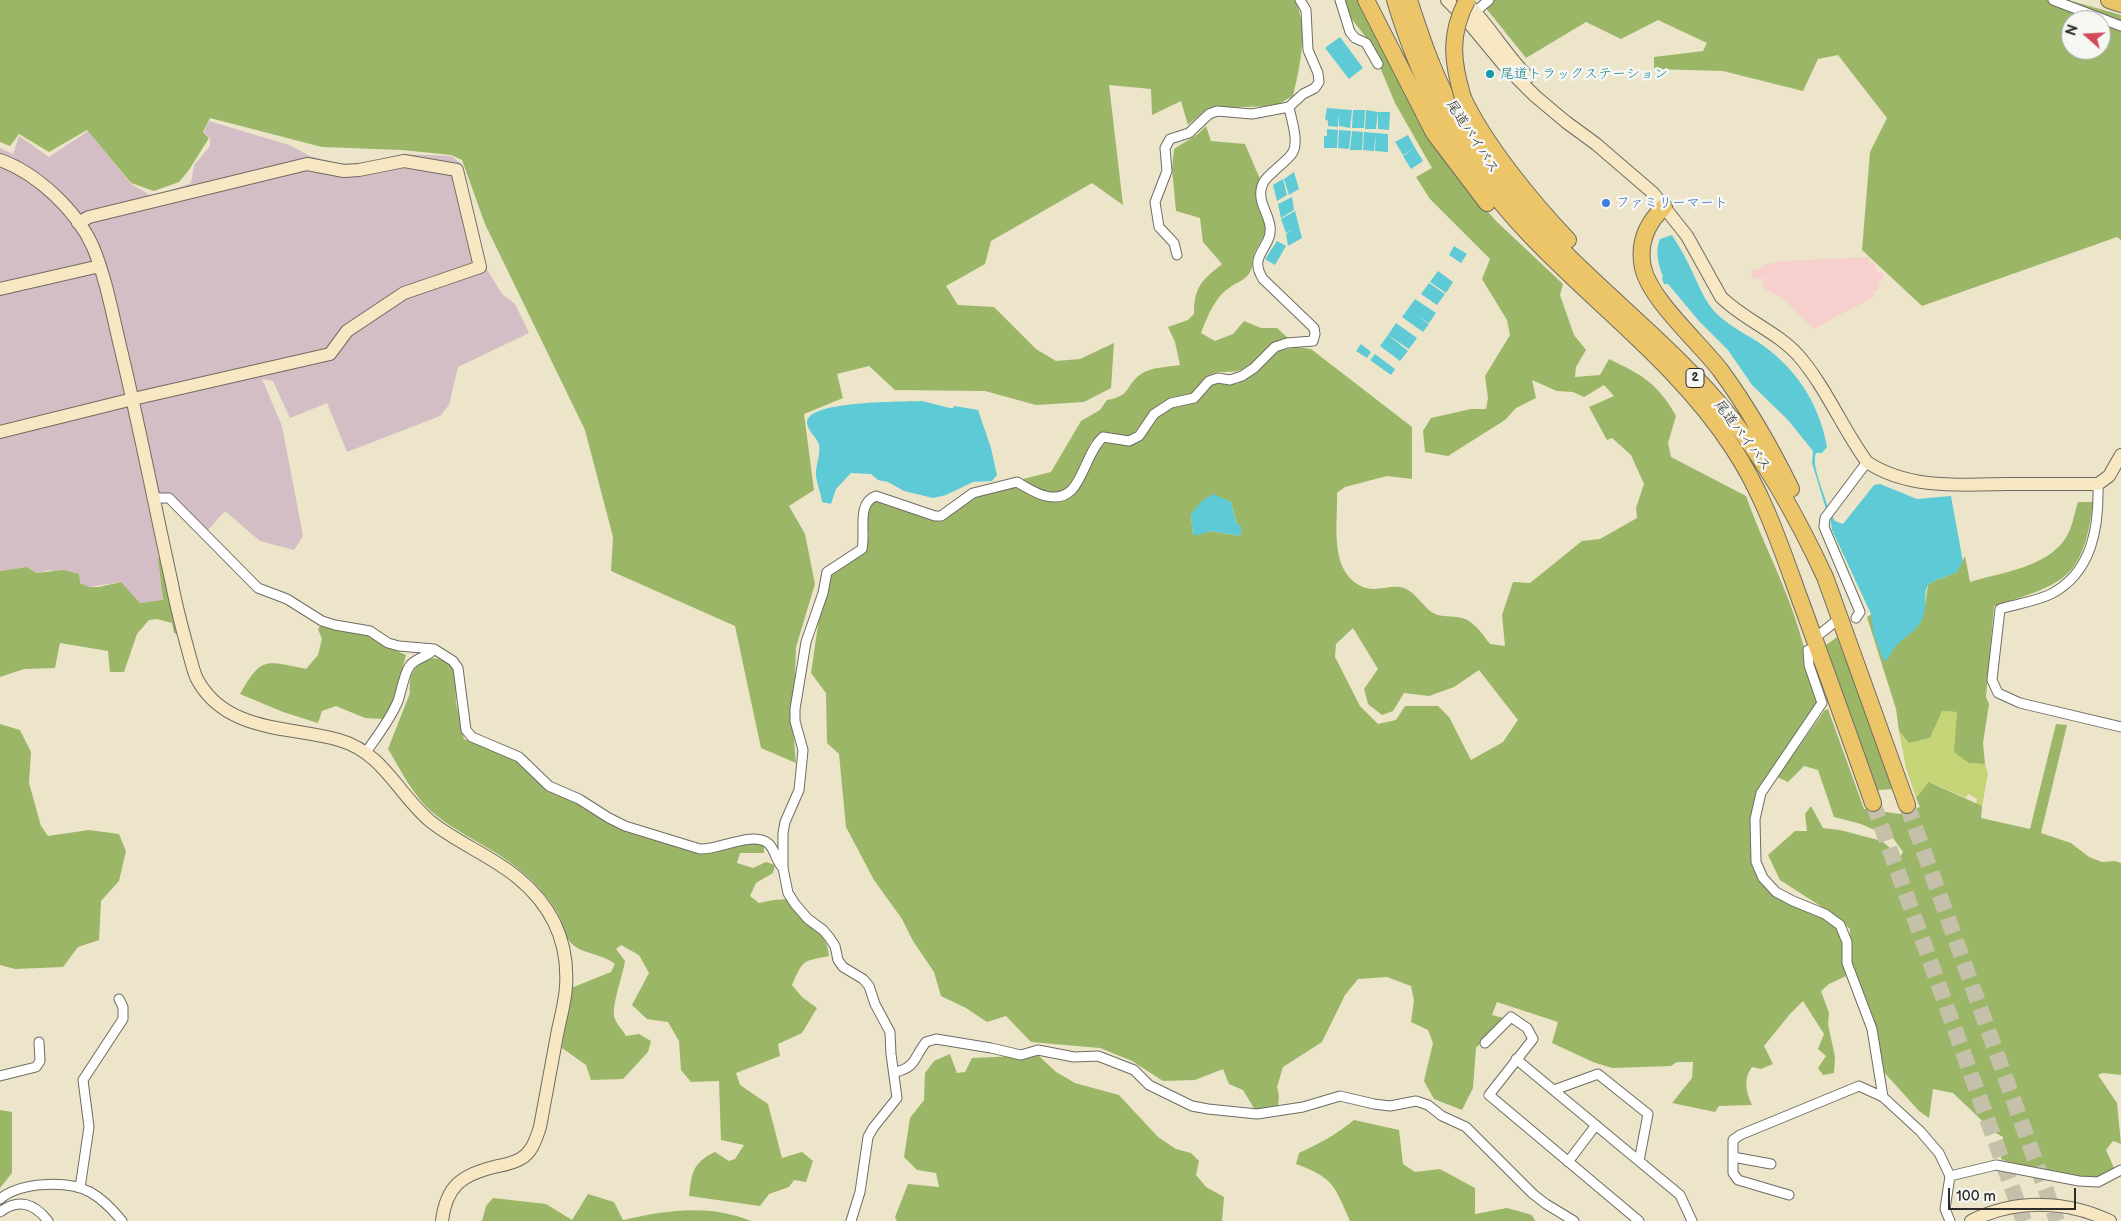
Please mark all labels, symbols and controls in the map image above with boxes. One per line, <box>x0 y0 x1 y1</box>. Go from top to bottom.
north arrow <box>2061 10 2111 60</box>
text: N <box>2063 23 2082 38</box>
place label: 尾道トラックステーション <box>1500 66 1668 82</box>
marker: 尾道トラックステーション <box>1484 68 1496 80</box>
street label: 尾道バイパス <box>1442 97 1502 177</box>
place label: ファミリーマート <box>1616 195 1728 211</box>
marker: ファミリーマート <box>1600 197 1612 209</box>
road number: 2 <box>1686 368 1704 388</box>
street label: 尾道バイパス <box>1710 397 1774 475</box>
scale bar <box>1951 1178 2078 1210</box>
text: 100 m <box>1956 1187 1996 1206</box>

